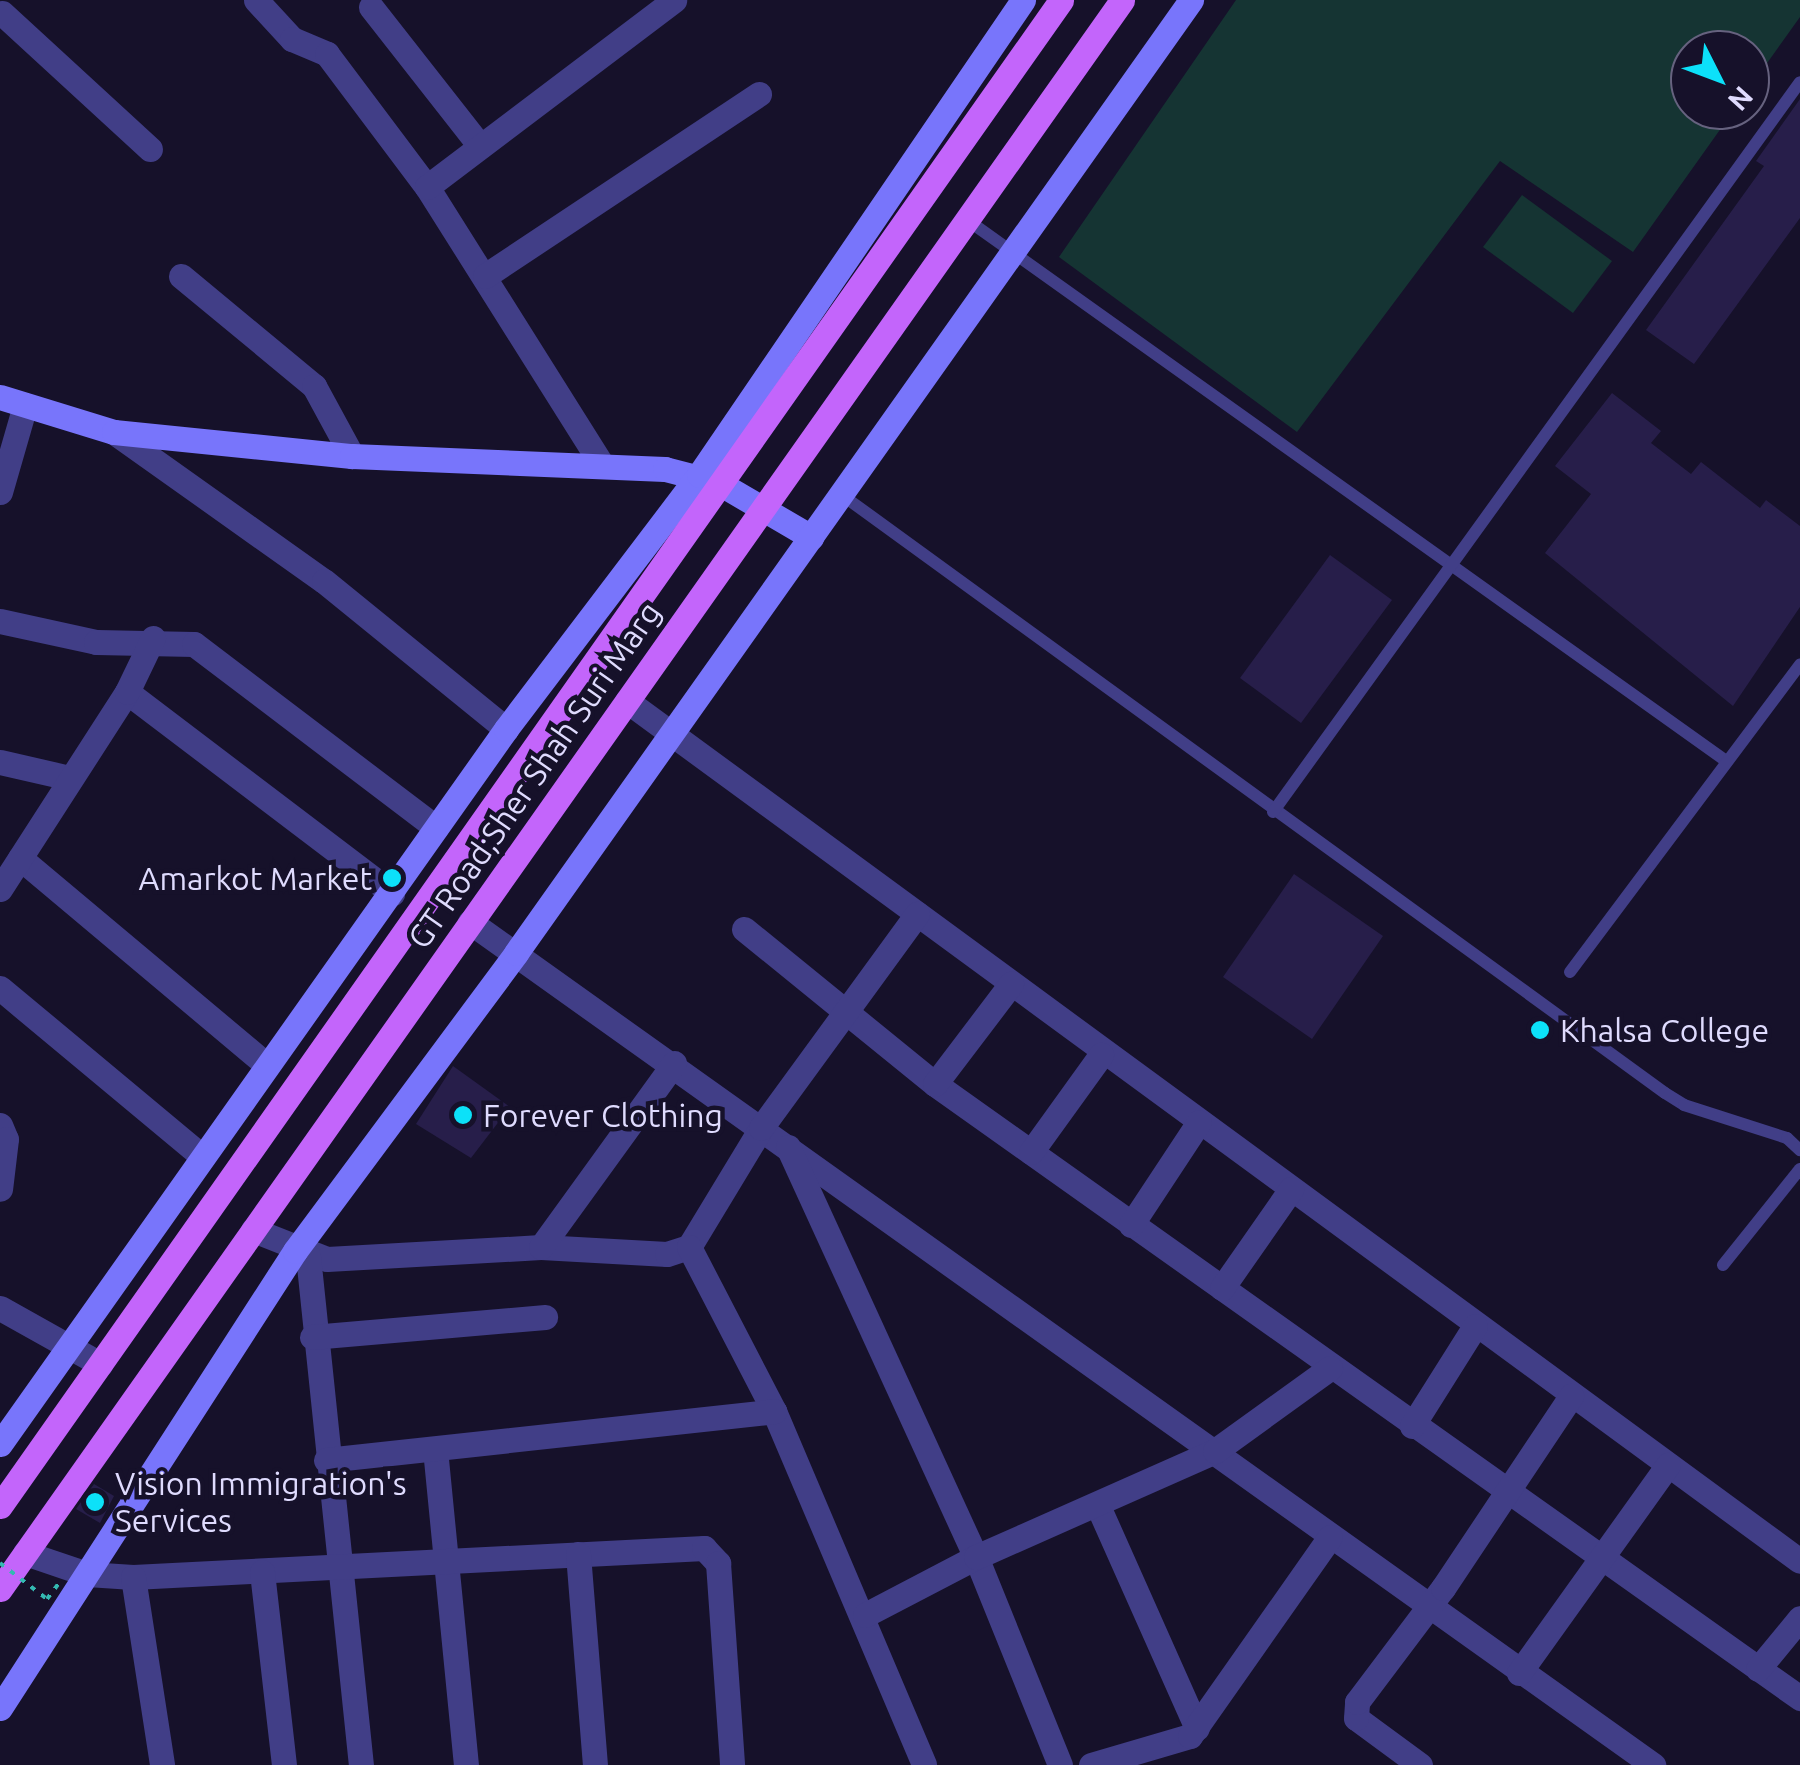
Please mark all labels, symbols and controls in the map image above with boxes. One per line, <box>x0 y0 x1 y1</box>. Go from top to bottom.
north arrow <box>1670 30 1770 130</box>
text: N <box>1723 81 1760 117</box>
street label: GT Road;Sher Shah Suri Marg <box>399 594 669 956</box>
place label: Amarkot Market <box>139 859 372 897</box>
marker: Amarkot Market <box>381 867 403 889</box>
place label: Khalsa College <box>1560 1011 1769 1049</box>
marker: Khalsa College <box>1529 1019 1551 1041</box>
place label: Forever Clothing <box>483 1096 723 1134</box>
marker: Forever Clothing <box>452 1104 474 1126</box>
place label: Vision Immigration's Services <box>115 1465 407 1540</box>
marker: Vision Immigration's Services <box>84 1491 106 1513</box>

